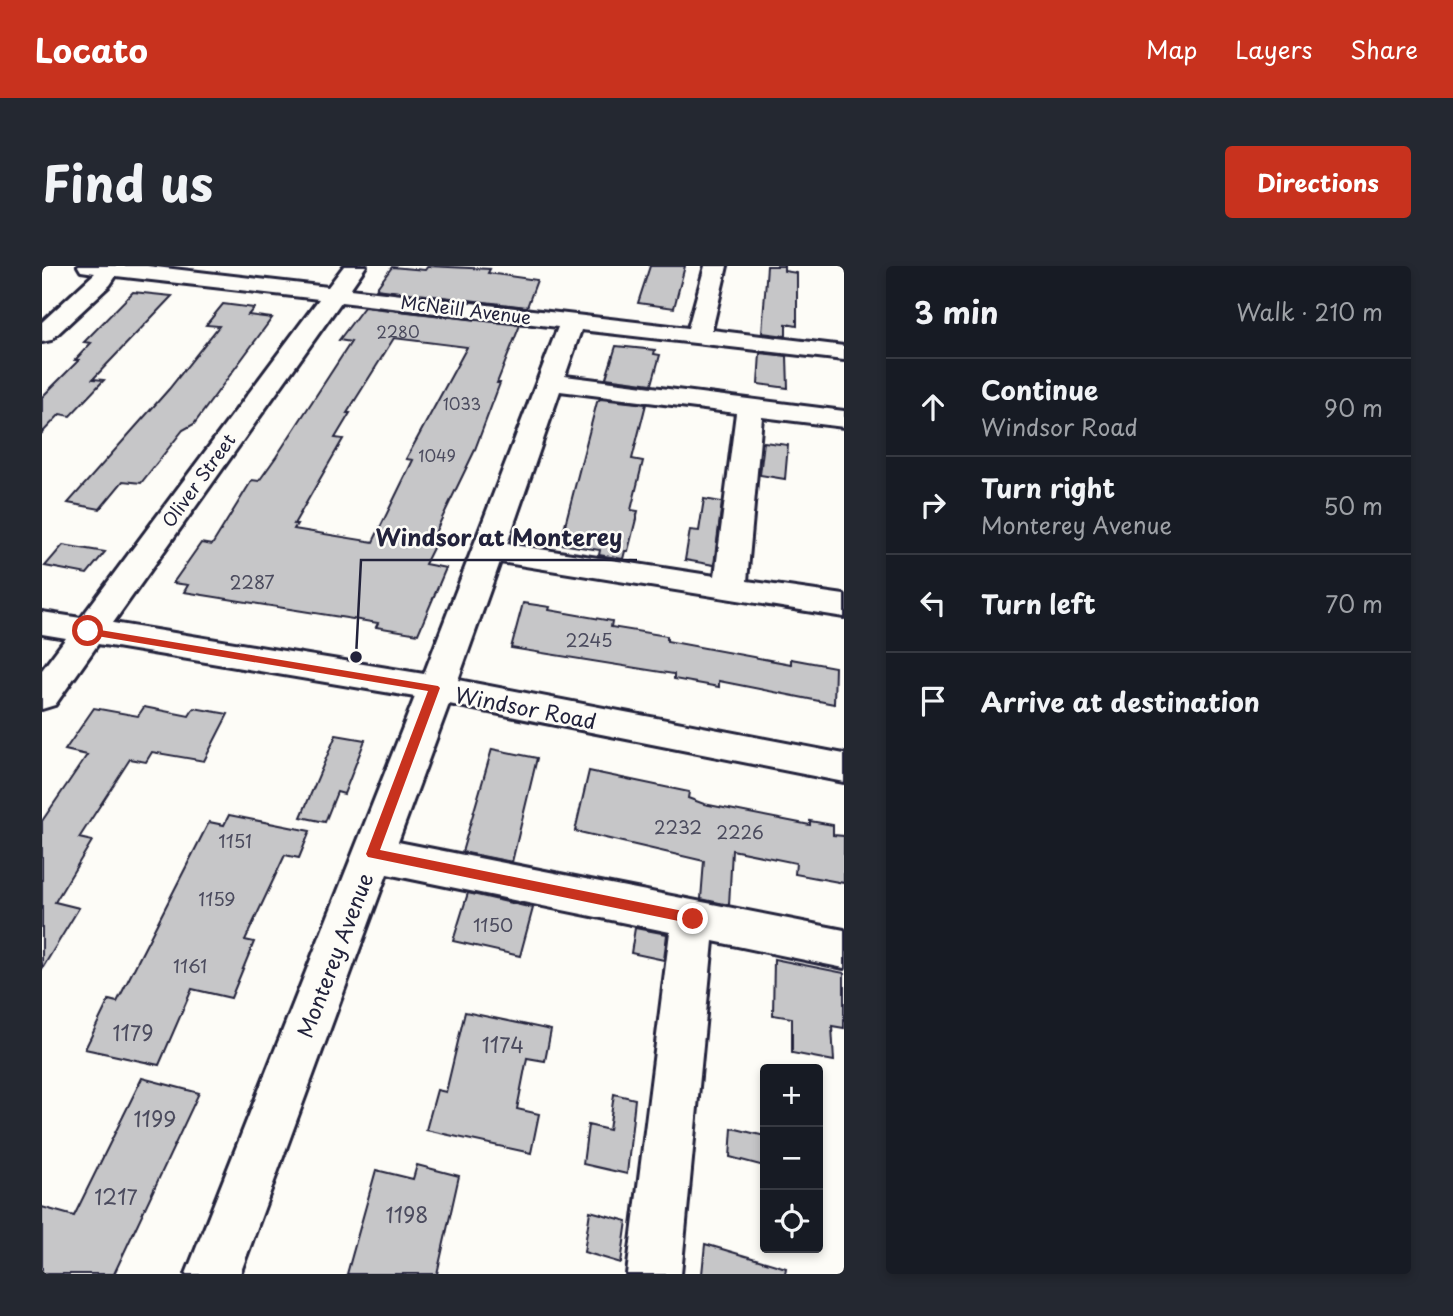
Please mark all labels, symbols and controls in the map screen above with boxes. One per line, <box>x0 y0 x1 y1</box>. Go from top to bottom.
text: Locato <box>35 24 148 74</box>
text: Map <box>1146 31 1197 67</box>
text: Layers <box>1235 31 1312 67</box>
text: Share <box>1350 31 1418 67</box>
text: Find us <box>42 145 213 219</box>
button: Directions <box>1225 146 1411 218</box>
street label: McNeill Avenue <box>399 288 533 330</box>
text: 3 min <box>914 289 999 334</box>
text: Walk · 210 m <box>1236 294 1383 329</box>
house number: 2280 <box>376 319 420 343</box>
text: Continue <box>981 370 1098 409</box>
icon: ahead <box>914 388 952 426</box>
text: 90 m <box>1324 390 1383 425</box>
house number: 1033 <box>443 391 481 415</box>
text: Windsor Road <box>981 409 1138 444</box>
street label: Oliver Street <box>155 427 241 533</box>
house number: 1049 <box>418 443 456 467</box>
text: Turn right <box>981 468 1115 507</box>
icon: right <box>914 486 952 524</box>
text: 50 m <box>1323 488 1383 523</box>
text: Monterey Avenue <box>981 507 1172 542</box>
callout: Windsor at Monterey <box>361 516 637 560</box>
text: Windsor at Monterey <box>376 519 623 554</box>
house number: 2287 <box>229 568 275 595</box>
icon: left <box>914 584 952 622</box>
text: Turn left <box>981 584 1096 623</box>
text: 70 m <box>1325 586 1383 621</box>
route start <box>72 615 103 646</box>
house number: 2245 <box>565 626 613 653</box>
street label: Windsor Road <box>453 678 599 736</box>
icon: arrive <box>914 682 952 720</box>
text: Arrive at destination <box>981 682 1260 721</box>
house number: 2232 <box>654 813 702 840</box>
house number: 2226 <box>716 818 764 845</box>
house number: 1151 <box>218 827 252 854</box>
street label: Monterey Avenue <box>288 868 380 1042</box>
house number: 1159 <box>198 885 236 912</box>
route end <box>677 903 708 934</box>
house number: 1150 <box>473 911 513 938</box>
house number: 1161 <box>173 952 207 979</box>
house number: 1179 <box>113 1016 153 1048</box>
house number: 1174 <box>482 1028 524 1060</box>
map controls <box>760 1064 823 1253</box>
button: + <box>760 1064 823 1127</box>
house number: 1199 <box>134 1102 176 1134</box>
button: − <box>760 1127 823 1190</box>
house number: 1217 <box>94 1180 138 1212</box>
button: locate <box>760 1190 823 1253</box>
house number: 1198 <box>385 1198 429 1230</box>

